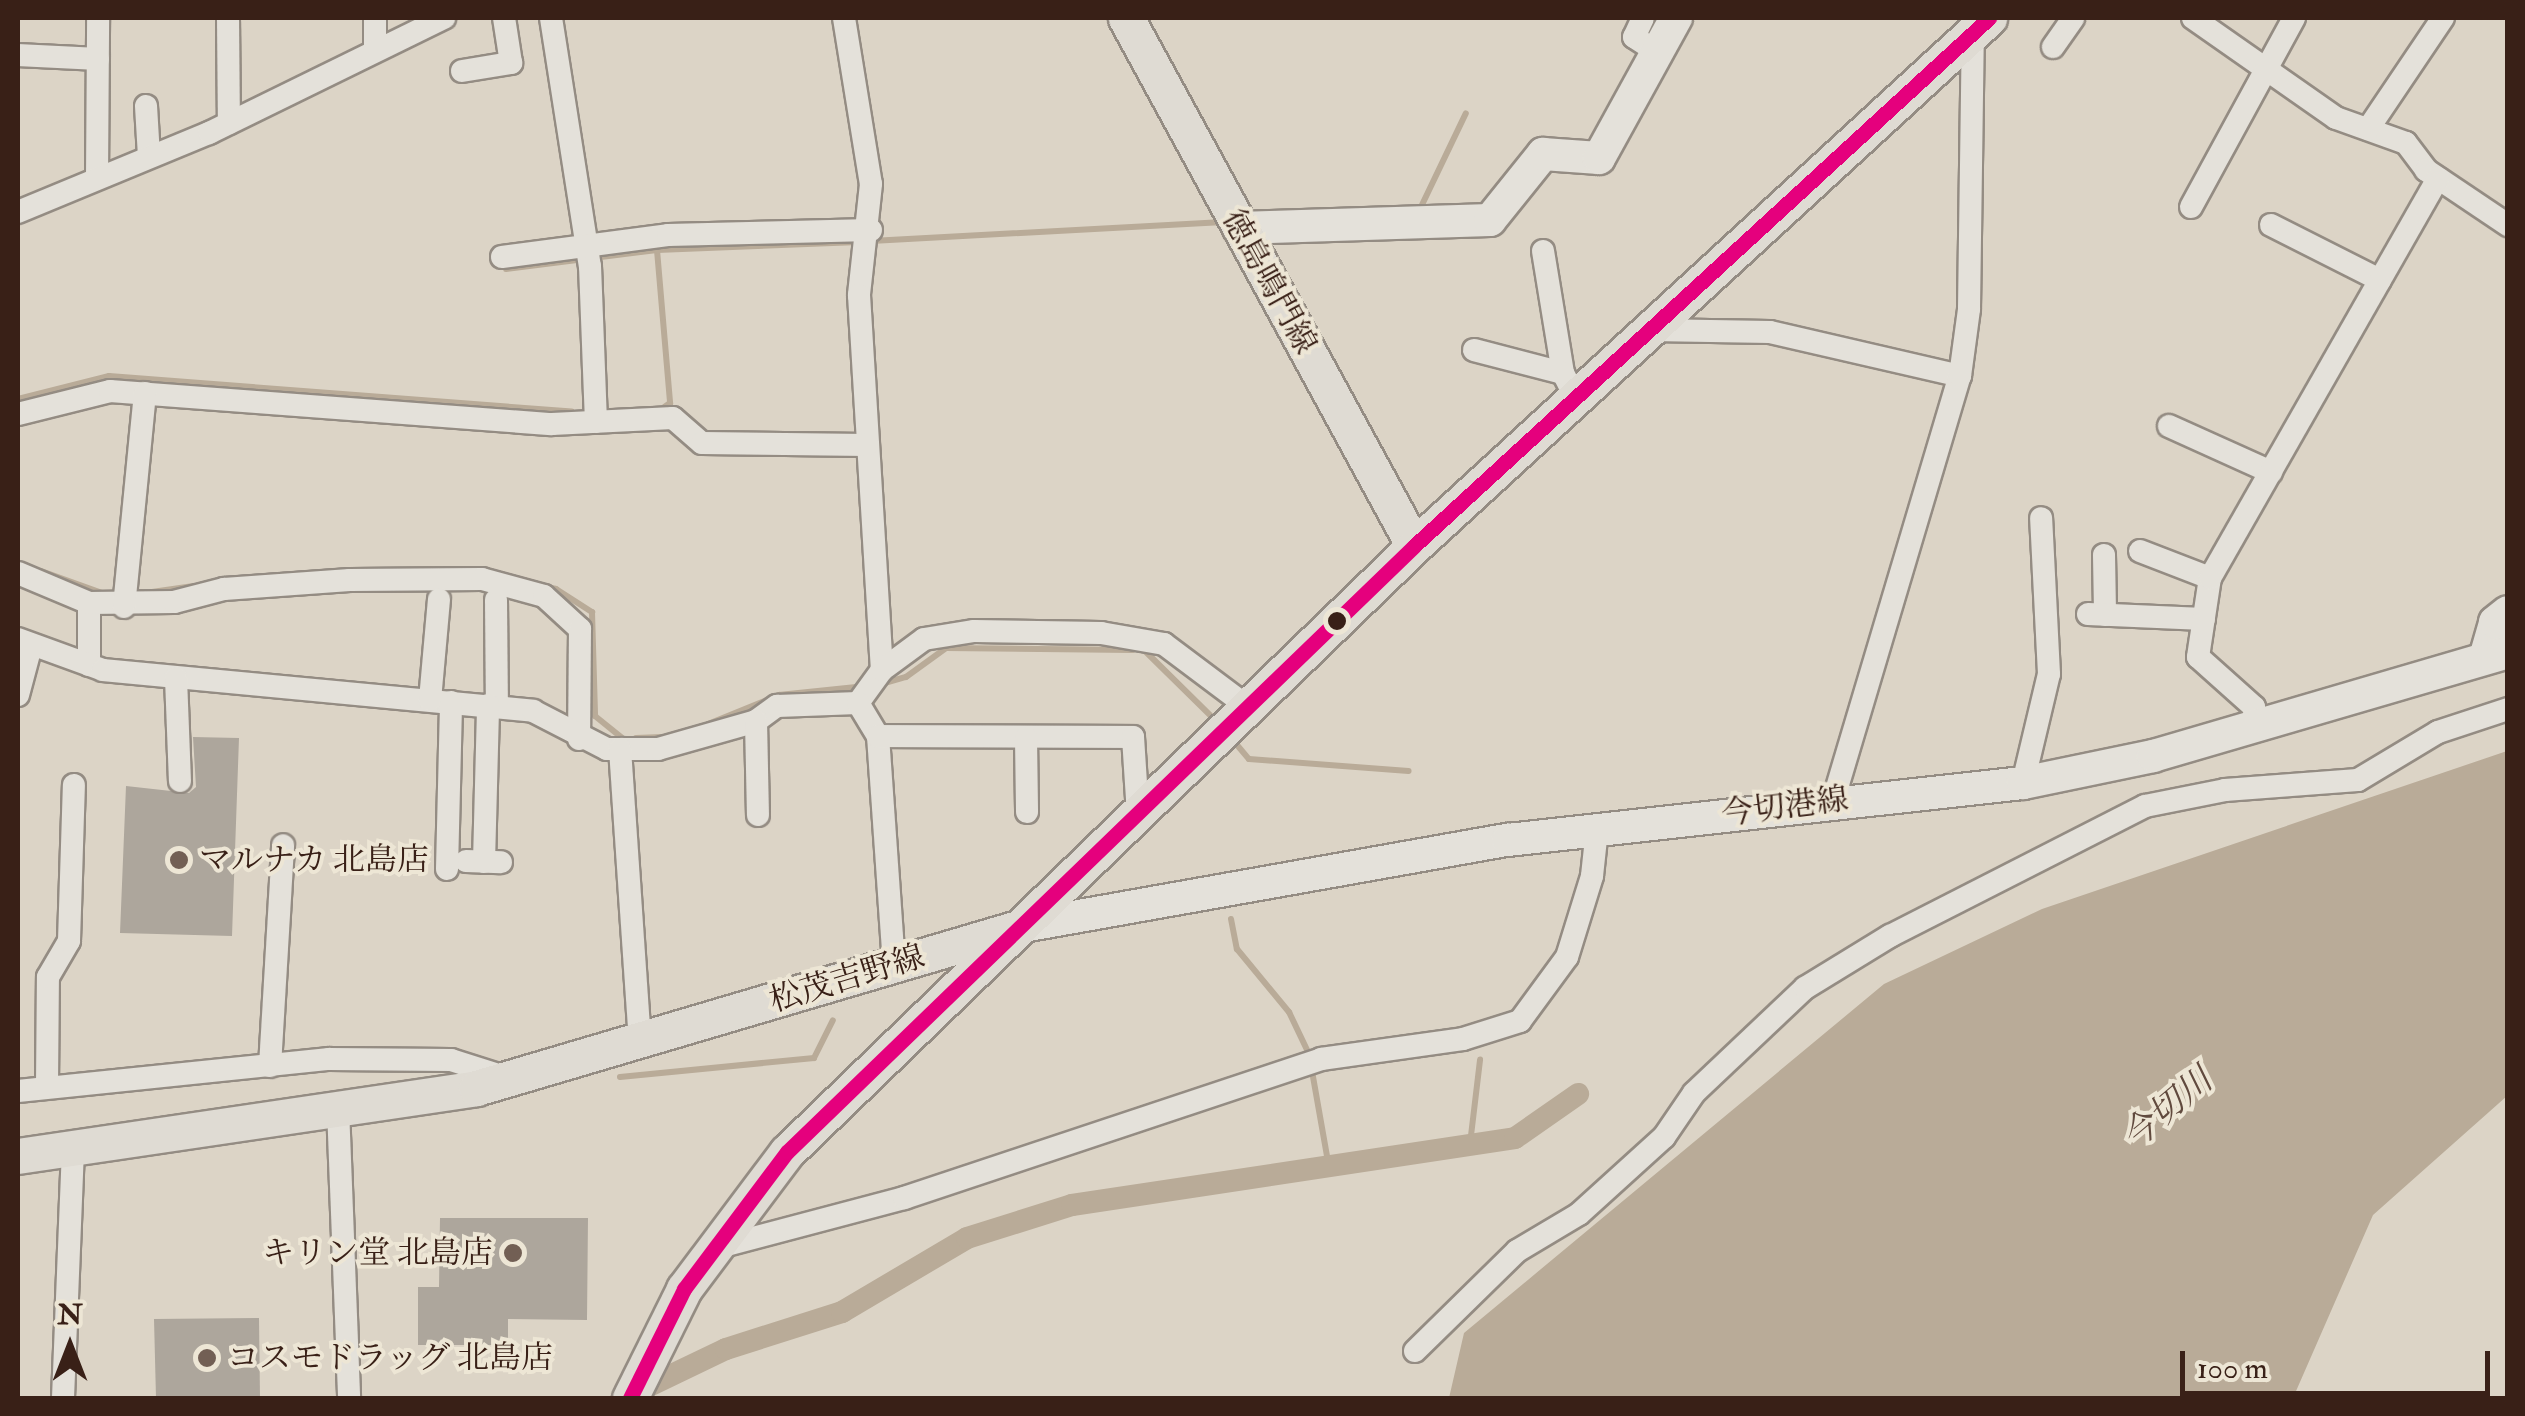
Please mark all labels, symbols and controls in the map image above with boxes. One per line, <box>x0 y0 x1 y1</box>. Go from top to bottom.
street label: 徳島鳴門線 <box>1213 203 1325 361</box>
unlabelled marker <box>1327 611 1347 631</box>
street label: 今切港線 <box>1719 780 1851 834</box>
place label: マルナカ 北島店 <box>199 841 430 879</box>
marker: マルナカ 北島店 <box>168 849 190 871</box>
street label: 松茂吉野線 <box>765 937 929 1021</box>
water label: 今切川 <box>2113 1059 2221 1159</box>
place label: キリン堂 北島店 <box>262 1234 493 1272</box>
marker: キリン堂 北島店 <box>502 1242 524 1264</box>
north arrow <box>20 1296 120 1396</box>
text: N <box>57 1298 83 1333</box>
scale bar <box>2185 1331 2495 1393</box>
place label: コスモドラッグ 北島店 <box>227 1339 554 1377</box>
marker: コスモドラッグ 北島店 <box>196 1347 218 1369</box>
text: 100 m <box>2197 1350 2268 1387</box>

